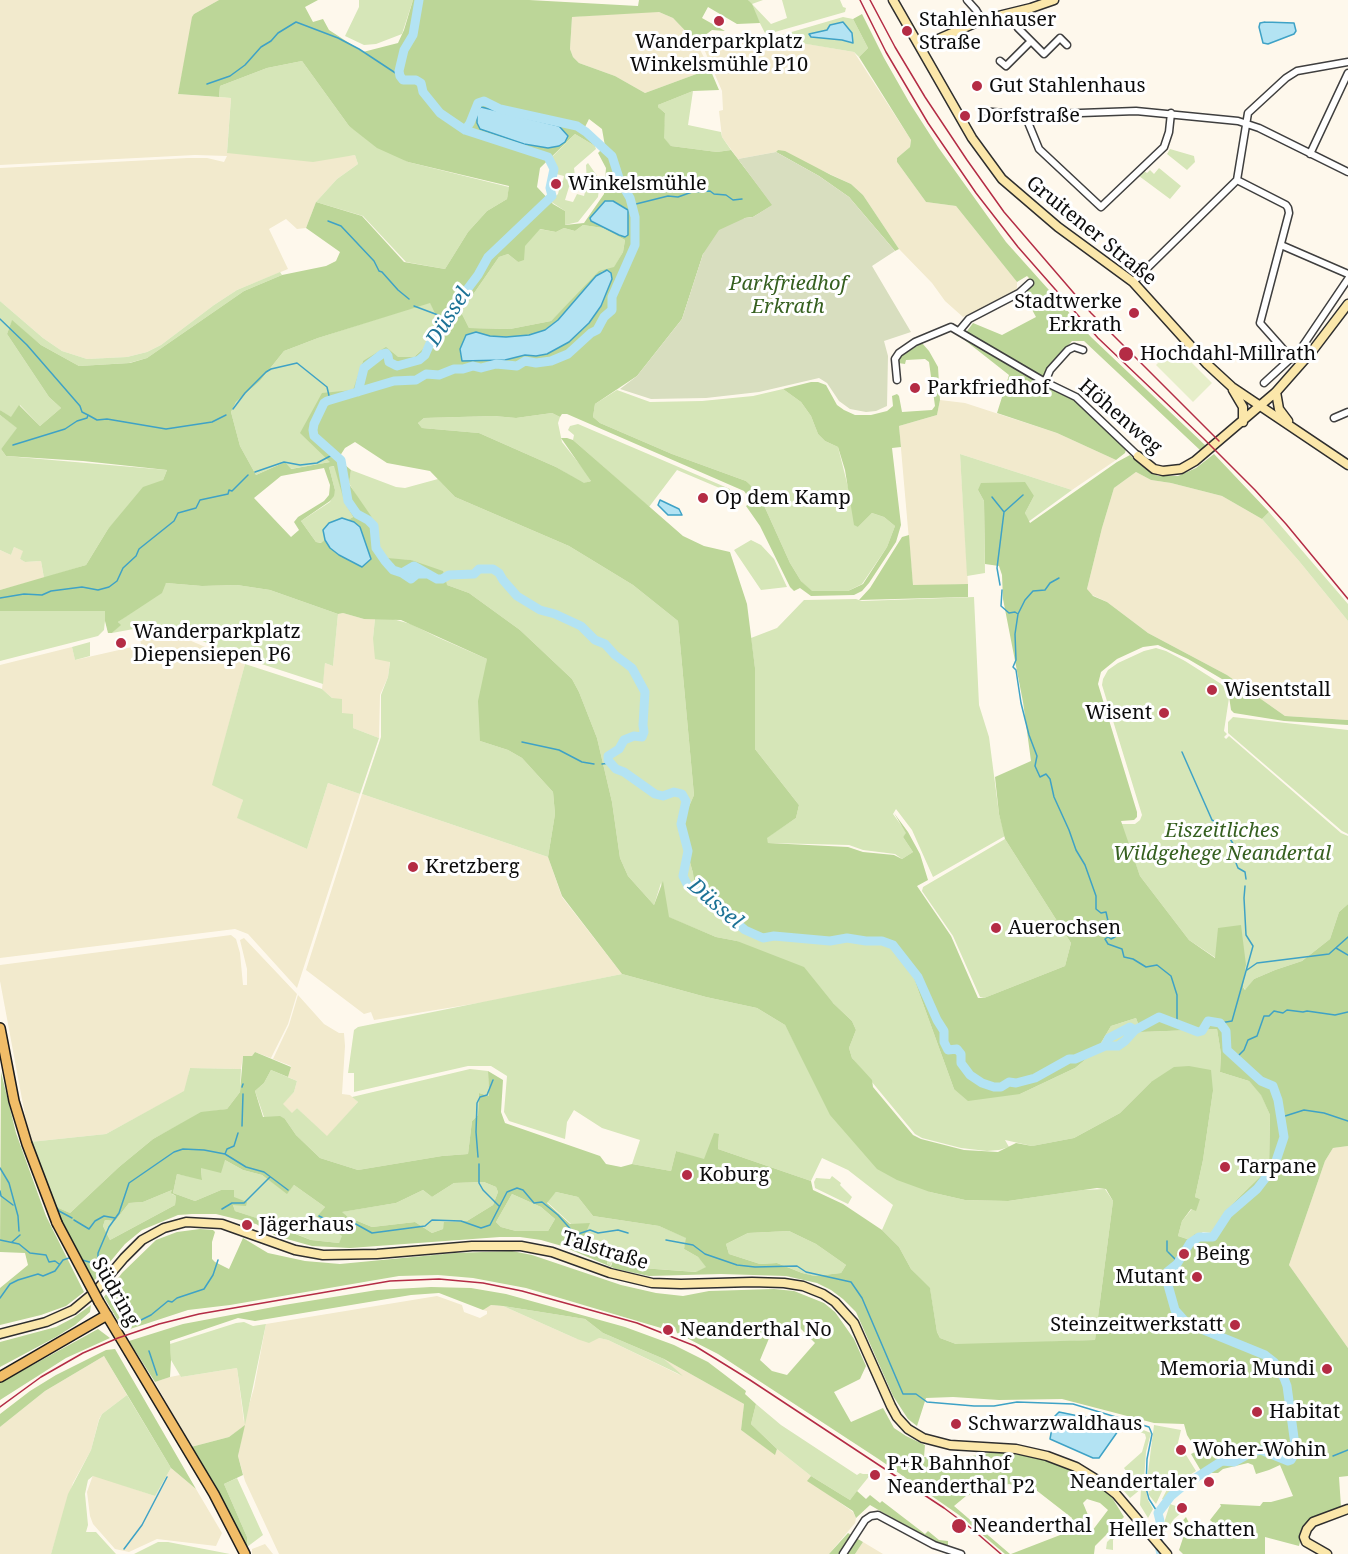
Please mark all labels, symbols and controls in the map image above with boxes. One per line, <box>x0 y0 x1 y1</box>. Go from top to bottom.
place label: Stahlenhauser Straße <box>919 8 1056 55</box>
marker: Wanderparkplatz Winkelsmühle P10 <box>712 14 726 28</box>
marker: Stahlenhauser Straße <box>900 24 914 38</box>
place label: Wanderparkplatz Winkelsmühle P10 <box>630 30 808 77</box>
place label: Gut Stahlenhaus <box>989 74 1146 98</box>
marker: Gut Stahlenhaus <box>970 79 984 93</box>
place label: Dorfstraße <box>977 104 1080 128</box>
marker: Dorfstraße <box>958 109 972 123</box>
street label: Gruitener Straße <box>1021 171 1161 291</box>
place label: Winkelsmühle <box>568 172 707 196</box>
marker: Winkelsmühle <box>549 177 563 191</box>
park label: Parkfriedhof Erkrath <box>729 272 847 319</box>
water label: Düssel <box>421 283 477 351</box>
place label: Stadtwerke Erkrath <box>1014 290 1122 337</box>
marker: Stadtwerke Erkrath <box>1127 306 1141 320</box>
place label: Hochdahl-Millrath <box>1140 342 1316 366</box>
marker: Hochdahl-Millrath <box>1117 345 1135 363</box>
street label: Höhenweg <box>1073 374 1167 460</box>
place label: Parkfriedhof <box>927 376 1049 400</box>
marker: Parkfriedhof <box>908 381 922 395</box>
place label: Op dem Kamp <box>715 486 851 510</box>
marker: Op dem Kamp <box>696 491 710 505</box>
place label: Wanderparkplatz Diepensiepen P6 <box>133 620 301 667</box>
marker: Wanderparkplatz Diepensiepen P6 <box>114 636 128 650</box>
place label: Wisentstall <box>1224 678 1331 702</box>
marker: Wisentstall <box>1205 683 1219 697</box>
place label: Wisent <box>1085 701 1152 725</box>
marker: Wisent <box>1157 706 1171 720</box>
park label: Eiszeitliches Wildgehege Neandertal <box>1113 819 1331 866</box>
place label: Kretzberg <box>425 855 520 879</box>
marker: Kretzberg <box>406 860 420 874</box>
water label: Düssel <box>683 873 747 935</box>
place label: Auerochsen <box>1008 916 1121 940</box>
marker: Auerochsen <box>989 921 1003 935</box>
place label: Tarpane <box>1237 1155 1316 1179</box>
marker: Tarpane <box>1218 1160 1232 1174</box>
place label: Koburg <box>699 1163 769 1187</box>
marker: Koburg <box>680 1168 694 1182</box>
place label: Jägerhaus <box>259 1213 354 1237</box>
marker: Jägerhaus <box>240 1218 254 1232</box>
street label: Talstraße <box>559 1226 651 1276</box>
place label: Being <box>1196 1242 1250 1266</box>
marker: Being <box>1177 1247 1191 1261</box>
street label: Südring <box>86 1253 144 1331</box>
place label: Mutant <box>1115 1265 1185 1289</box>
marker: Mutant <box>1190 1270 1204 1284</box>
place label: Steinzeitwerkstatt <box>1050 1313 1223 1337</box>
place label: Neanderthal No <box>680 1318 832 1342</box>
marker: Steinzeitwerkstatt <box>1228 1318 1242 1332</box>
marker: Neanderthal No <box>661 1323 675 1337</box>
place label: Memoria Mundi <box>1160 1357 1315 1381</box>
marker: Memoria Mundi <box>1320 1362 1334 1376</box>
place label: Habitat <box>1269 1400 1340 1424</box>
marker: Habitat <box>1250 1405 1264 1419</box>
place label: Schwarzwaldhaus <box>968 1412 1142 1436</box>
marker: Schwarzwaldhaus <box>949 1417 963 1431</box>
place label: Woher-Wohin <box>1193 1438 1327 1462</box>
marker: Woher-Wohin <box>1174 1443 1188 1457</box>
place label: P+R Bahnhof Neanderthal P2 <box>887 1452 1035 1499</box>
marker: P+R Bahnhof Neanderthal P2 <box>868 1468 882 1482</box>
place label: Neandertaler <box>1070 1470 1197 1494</box>
marker: Neandertaler <box>1202 1475 1216 1489</box>
marker: Heller Schatten <box>1175 1501 1189 1515</box>
place label: Neanderthal <box>972 1514 1092 1538</box>
marker: Neanderthal <box>950 1517 968 1535</box>
place label: Heller Schatten <box>1109 1518 1255 1542</box>

